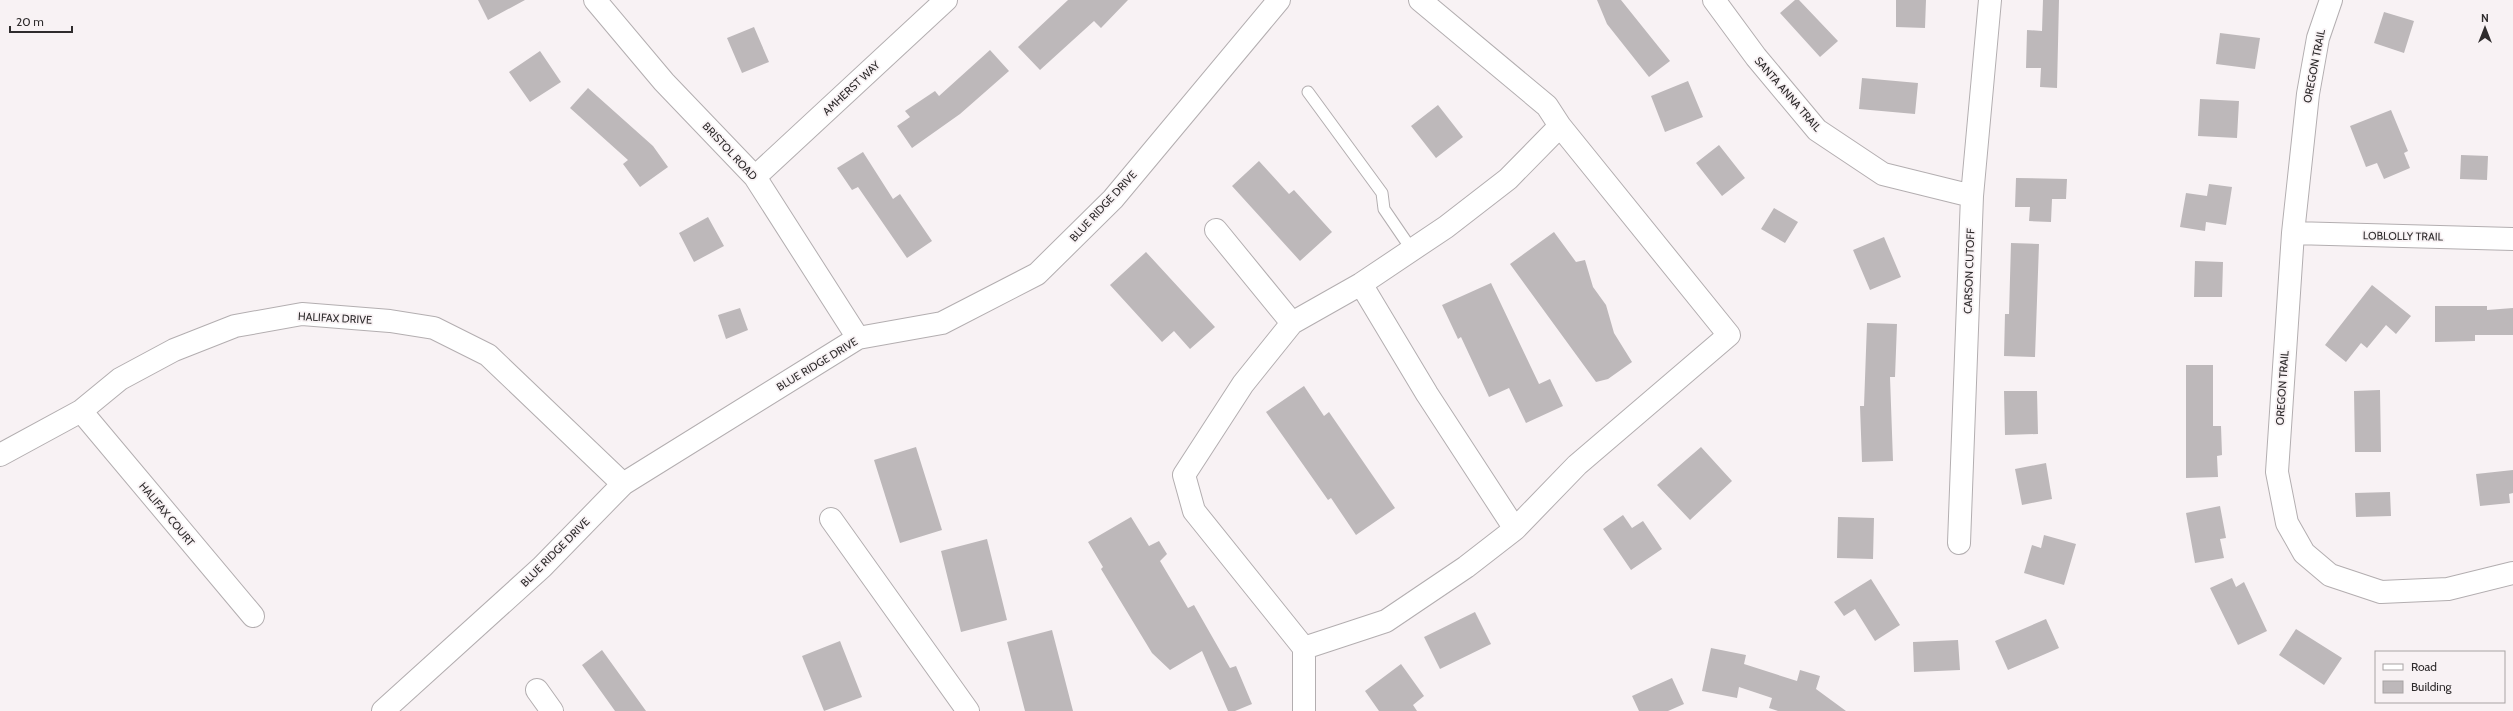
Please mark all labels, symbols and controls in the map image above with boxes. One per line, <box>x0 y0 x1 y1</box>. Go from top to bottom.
scale bar <box>10 8 72 34</box>
north arrow <box>2465 8 2505 48</box>
text: N <box>2481 11 2489 25</box>
text: 20 m <box>16 14 44 29</box>
street label: OREGON TRAIL <box>2300 27 2328 104</box>
street label: SANTA ANNA TRAIL <box>1752 54 1825 135</box>
street label: AMHERST WAY <box>819 57 883 118</box>
street label: BRISTOL ROAD <box>700 119 760 183</box>
street label: BLUE RIDGE DRIVE <box>1066 168 1140 244</box>
street label: CARSON CUTOFF <box>1961 228 1977 314</box>
street label: LOBLOLLY TRAIL <box>2363 228 2444 244</box>
street label: HALIFAX DRIVE <box>298 309 372 327</box>
street label: BLUE RIDGE DRIVE <box>774 334 860 394</box>
street label: OREGON TRAIL <box>2272 350 2292 426</box>
street label: HALIFAX COURT <box>136 479 198 549</box>
street label: BLUE RIDGE DRIVE <box>518 515 592 589</box>
legend <box>2375 651 2505 703</box>
text: Road <box>2411 659 2437 674</box>
text: Building <box>2411 679 2453 694</box>

